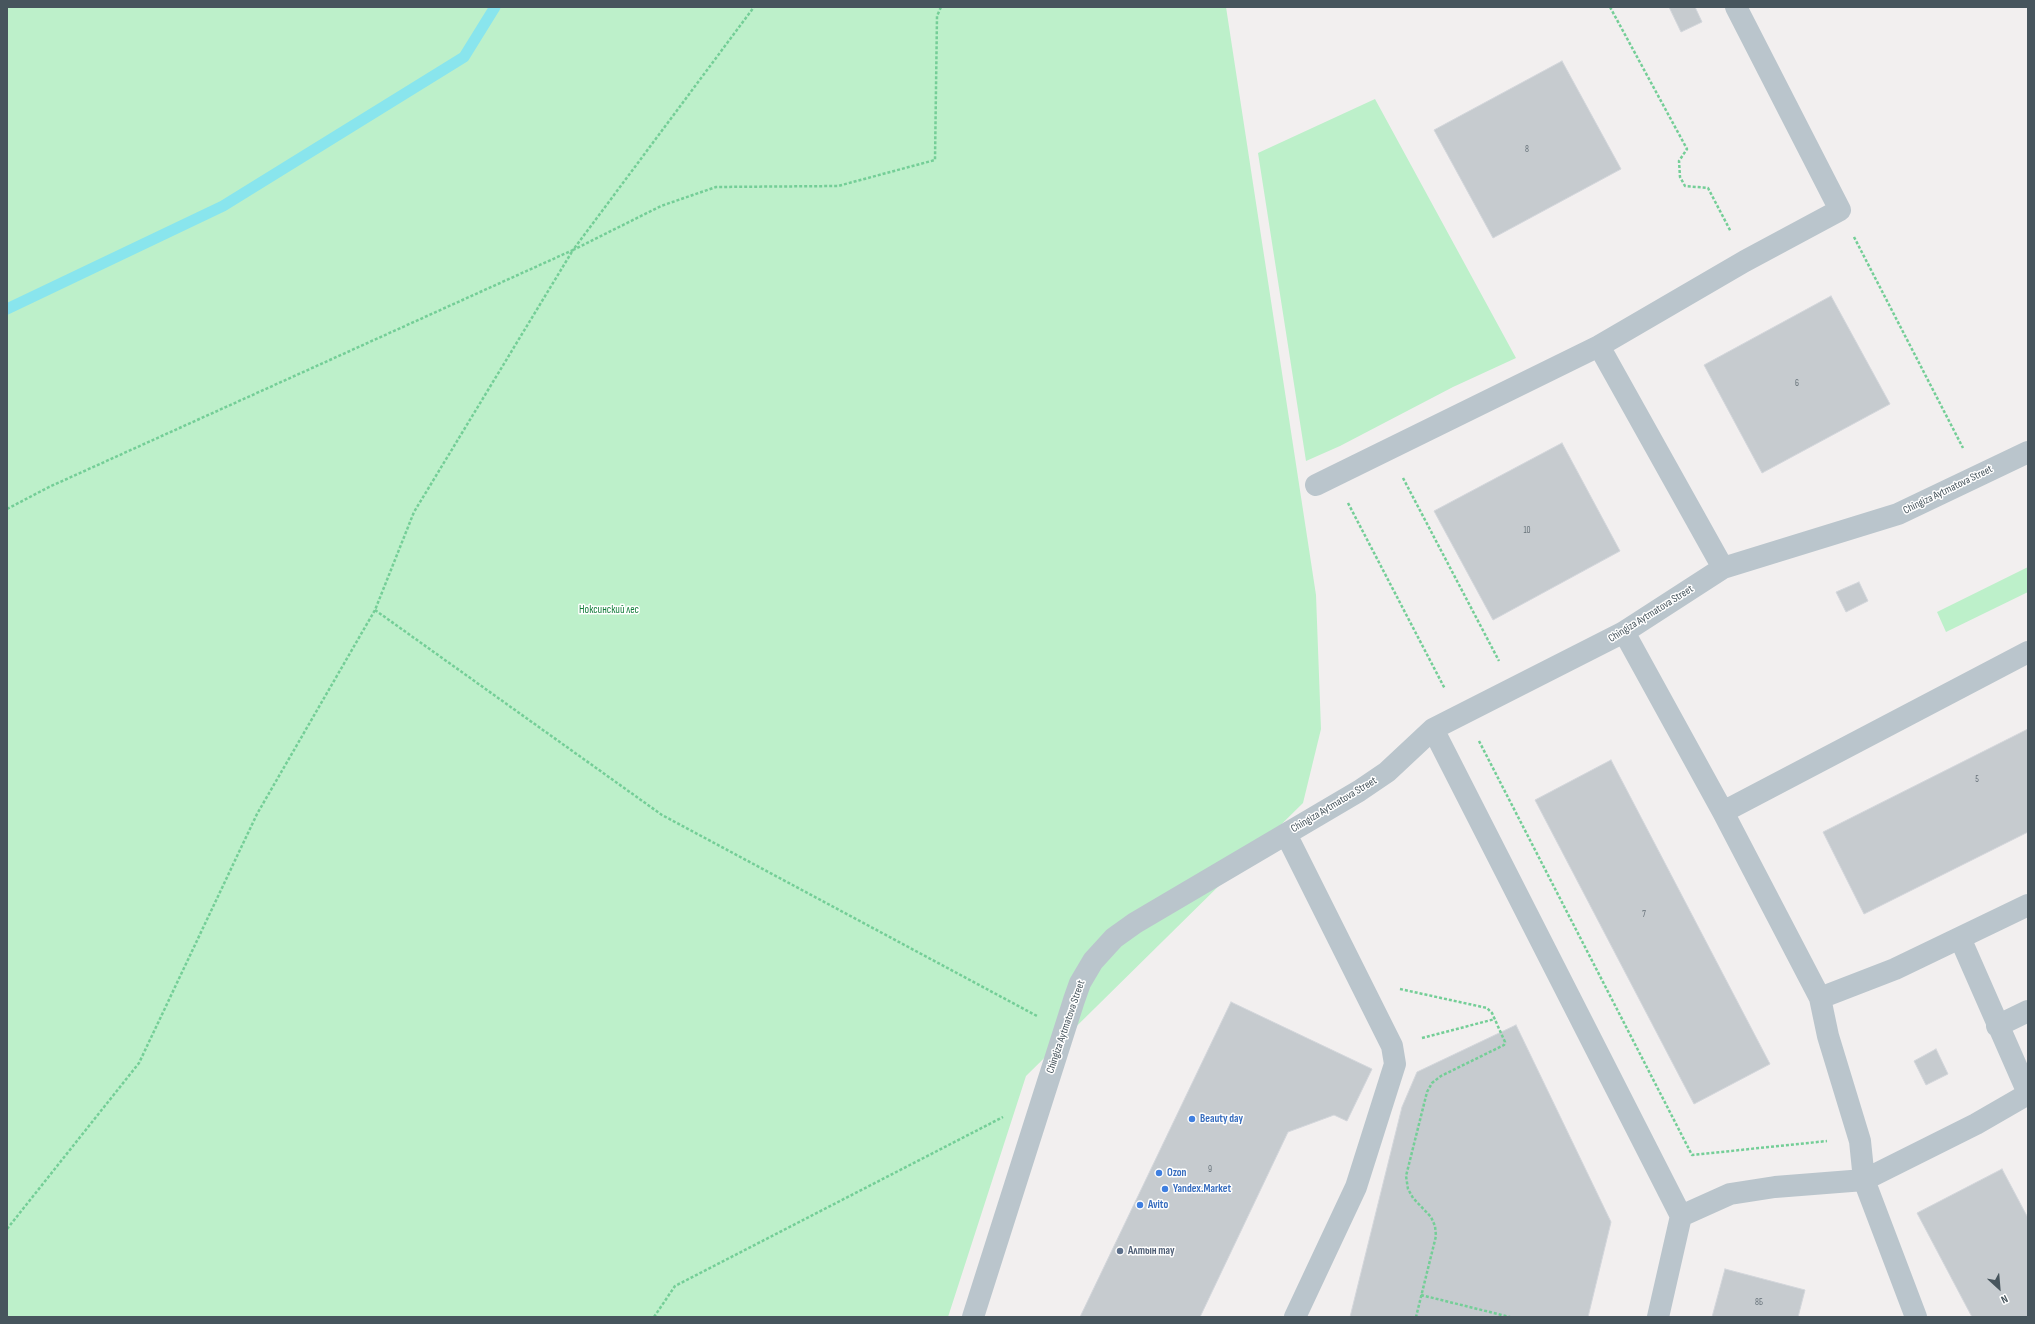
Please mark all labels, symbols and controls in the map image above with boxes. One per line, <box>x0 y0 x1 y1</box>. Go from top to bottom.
house number: 8 <box>1525 145 1529 155</box>
house number: 6 <box>1795 379 1799 389</box>
street label: Chingiza Aytmatova Street <box>1901 463 1995 517</box>
house number: 10 <box>1523 526 1531 536</box>
street label: Chingiza Aytmatova Street <box>1606 583 1696 645</box>
park label: Ноксинский лес <box>579 603 639 617</box>
street label: Chingiza Aytmatova Street <box>1289 774 1379 836</box>
house number: 5 <box>1975 775 1979 785</box>
house number: 7 <box>1642 910 1646 920</box>
street label: Chingiza Aytmatova Street <box>1044 979 1088 1075</box>
place label: Beauty day <box>1200 1112 1243 1126</box>
marker: Beauty day <box>1187 1114 1197 1124</box>
house number: 9 <box>1208 1165 1212 1175</box>
place label: Ozon <box>1167 1166 1186 1180</box>
marker: Ozon <box>1154 1168 1164 1178</box>
place label: Yandex.Market <box>1173 1182 1231 1196</box>
marker: Yandex.Market <box>1160 1184 1170 1194</box>
place label: Avito <box>1148 1198 1168 1212</box>
marker: Avito <box>1135 1200 1145 1210</box>
place label: Алтын тау <box>1128 1244 1175 1258</box>
marker: Алтын тау <box>1115 1246 1125 1256</box>
north arrow <box>1979 1268 2019 1308</box>
text: N <box>1999 1292 2010 1306</box>
house number: 8Б <box>1755 1298 1763 1308</box>

